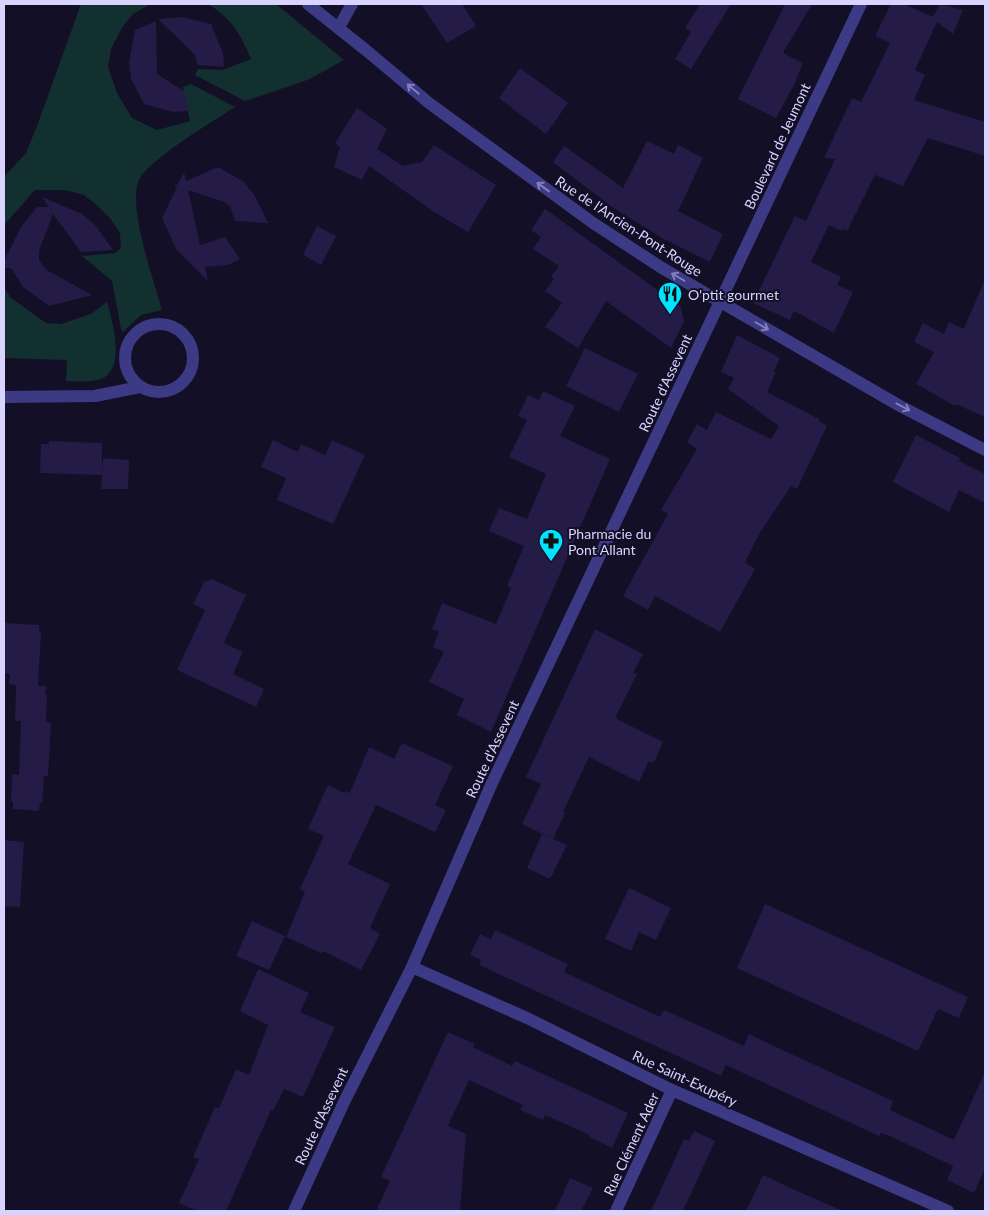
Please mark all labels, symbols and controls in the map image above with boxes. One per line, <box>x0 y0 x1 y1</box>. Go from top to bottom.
street label: Boulevard de Jeumont <box>740 80 814 212</box>
one-way arrow <box>407 84 420 95</box>
street label: Rue de l'Ancien-Pont-Rouge <box>552 172 706 280</box>
one-way arrow <box>536 182 550 192</box>
one-way arrow <box>671 272 686 282</box>
restaurant icon: O'ptit gourmet <box>657 281 683 315</box>
place label: O'ptit gourmet <box>688 286 779 303</box>
one-way arrow <box>755 321 770 331</box>
street label: Route d'Assevent <box>635 331 695 435</box>
one-way arrow <box>895 403 910 412</box>
place label: Pharmacie du Pont Allant <box>568 525 651 558</box>
pharmacy icon: Pharmacie du Pont Allant <box>538 528 564 562</box>
street label: Route d'Assevent <box>462 697 522 801</box>
street label: Rue Saint-Exupéry <box>630 1046 741 1110</box>
street label: Route d'Assevent <box>291 1064 351 1168</box>
street label: Rue Clément Ader <box>600 1090 662 1198</box>

